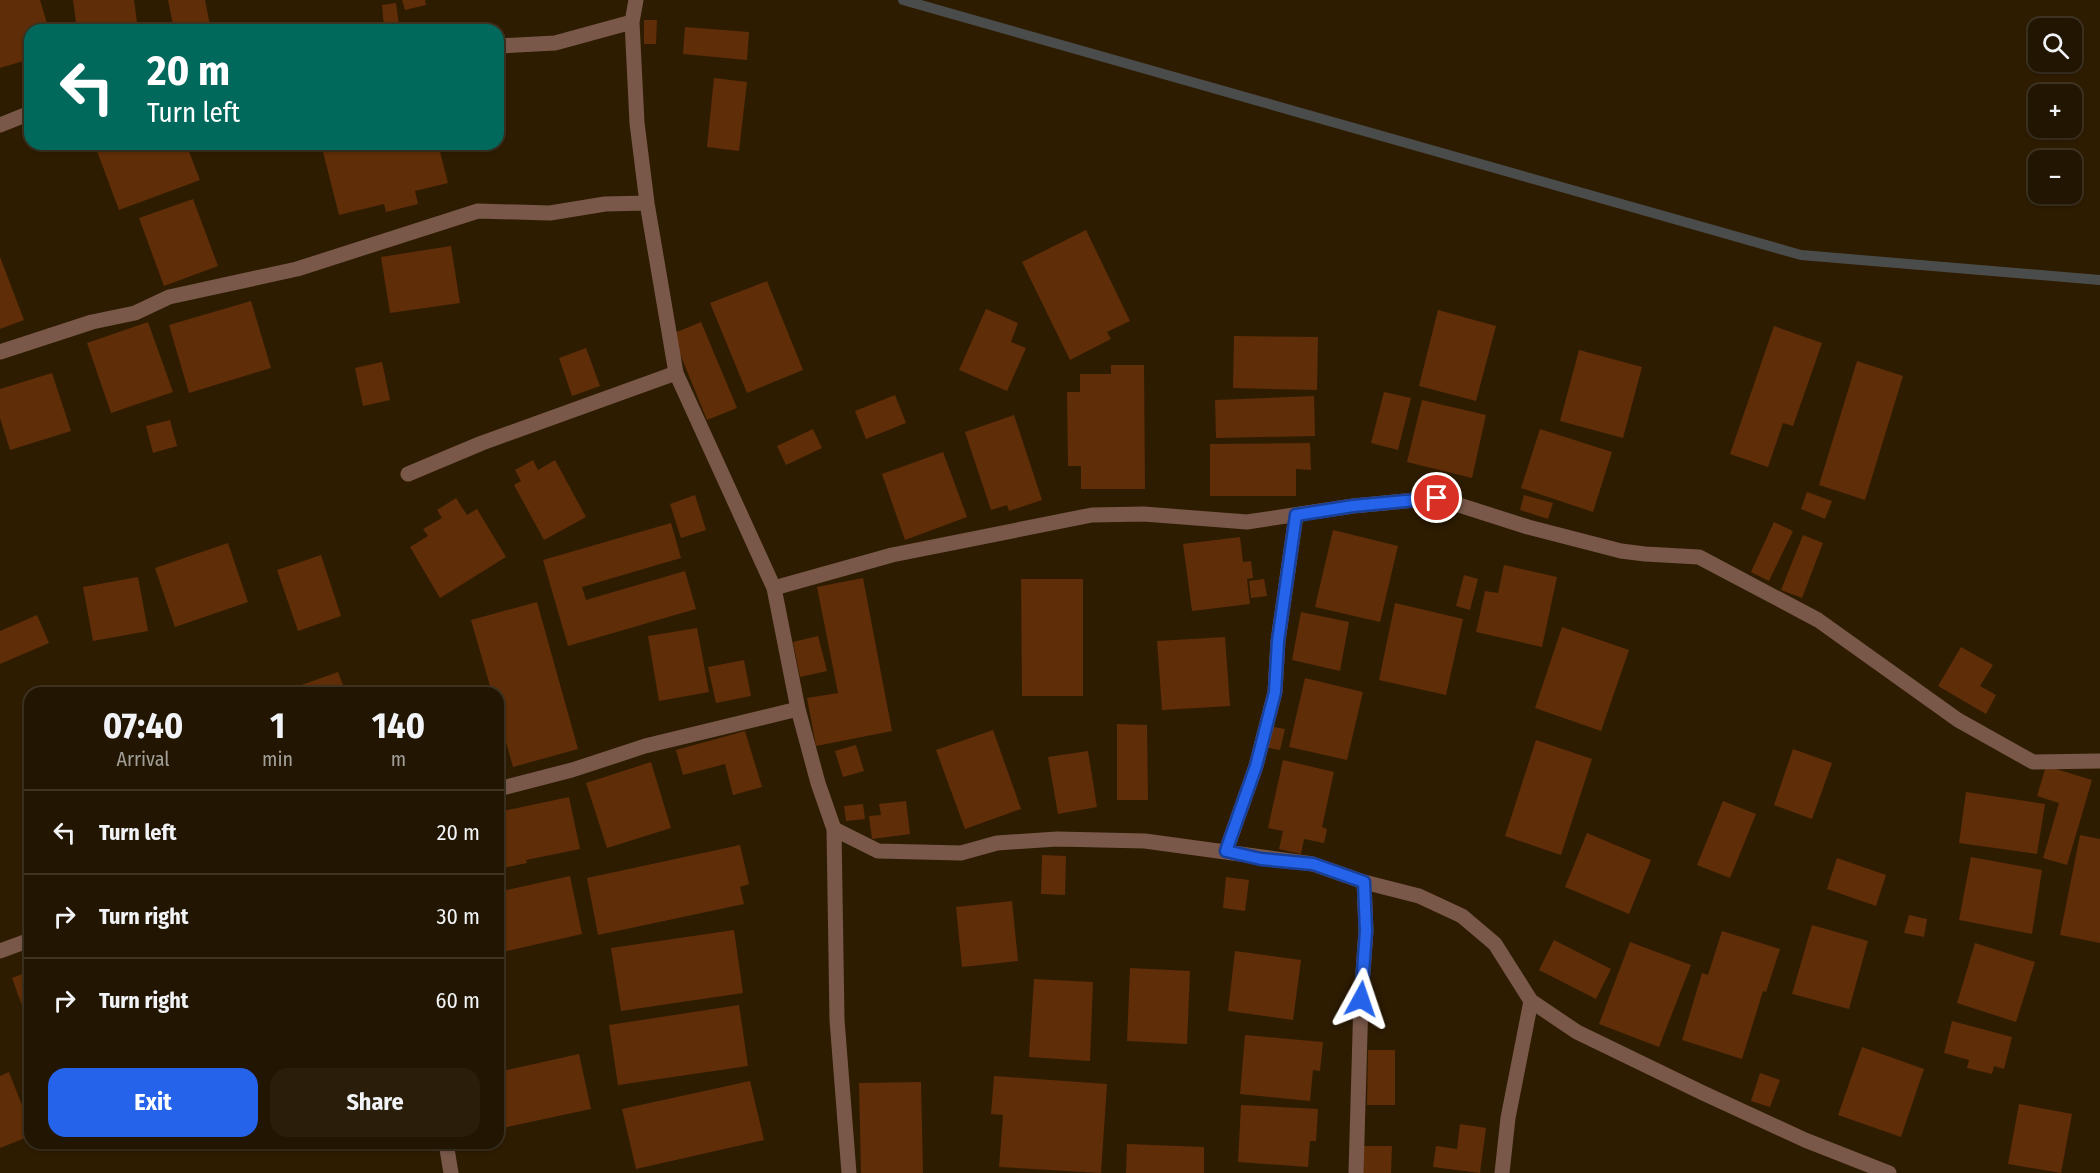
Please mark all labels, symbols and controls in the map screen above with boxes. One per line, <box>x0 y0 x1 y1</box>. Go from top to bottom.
map controls <box>2028 18 2082 204</box>
button: search <box>2028 18 2082 72</box>
text: 20 m <box>147 46 230 96</box>
icon: left <box>48 48 126 126</box>
button: + <box>2028 84 2082 138</box>
text: Turn left <box>147 97 240 129</box>
button: − <box>2028 150 2082 204</box>
pin <box>1411 472 1462 523</box>
icon: arrive <box>1420 481 1453 514</box>
text: 07:40 <box>103 704 183 748</box>
text: 1 <box>270 704 285 748</box>
text: 140 <box>372 704 425 748</box>
text: Arrival <box>117 747 170 771</box>
text: min <box>262 747 293 771</box>
text: m <box>391 747 406 771</box>
icon: left <box>48 816 81 849</box>
text: Turn left <box>99 819 177 846</box>
text: 20 m <box>437 819 480 846</box>
icon: right <box>48 900 81 933</box>
text: Turn right <box>99 903 188 930</box>
text: 30 m <box>437 903 480 930</box>
position arrow <box>1329 967 1393 1031</box>
icon: right <box>48 984 81 1017</box>
text: Turn right <box>99 987 188 1014</box>
text: 60 m <box>436 987 480 1014</box>
button: Exit <box>48 1068 258 1137</box>
button: Share <box>270 1068 480 1137</box>

